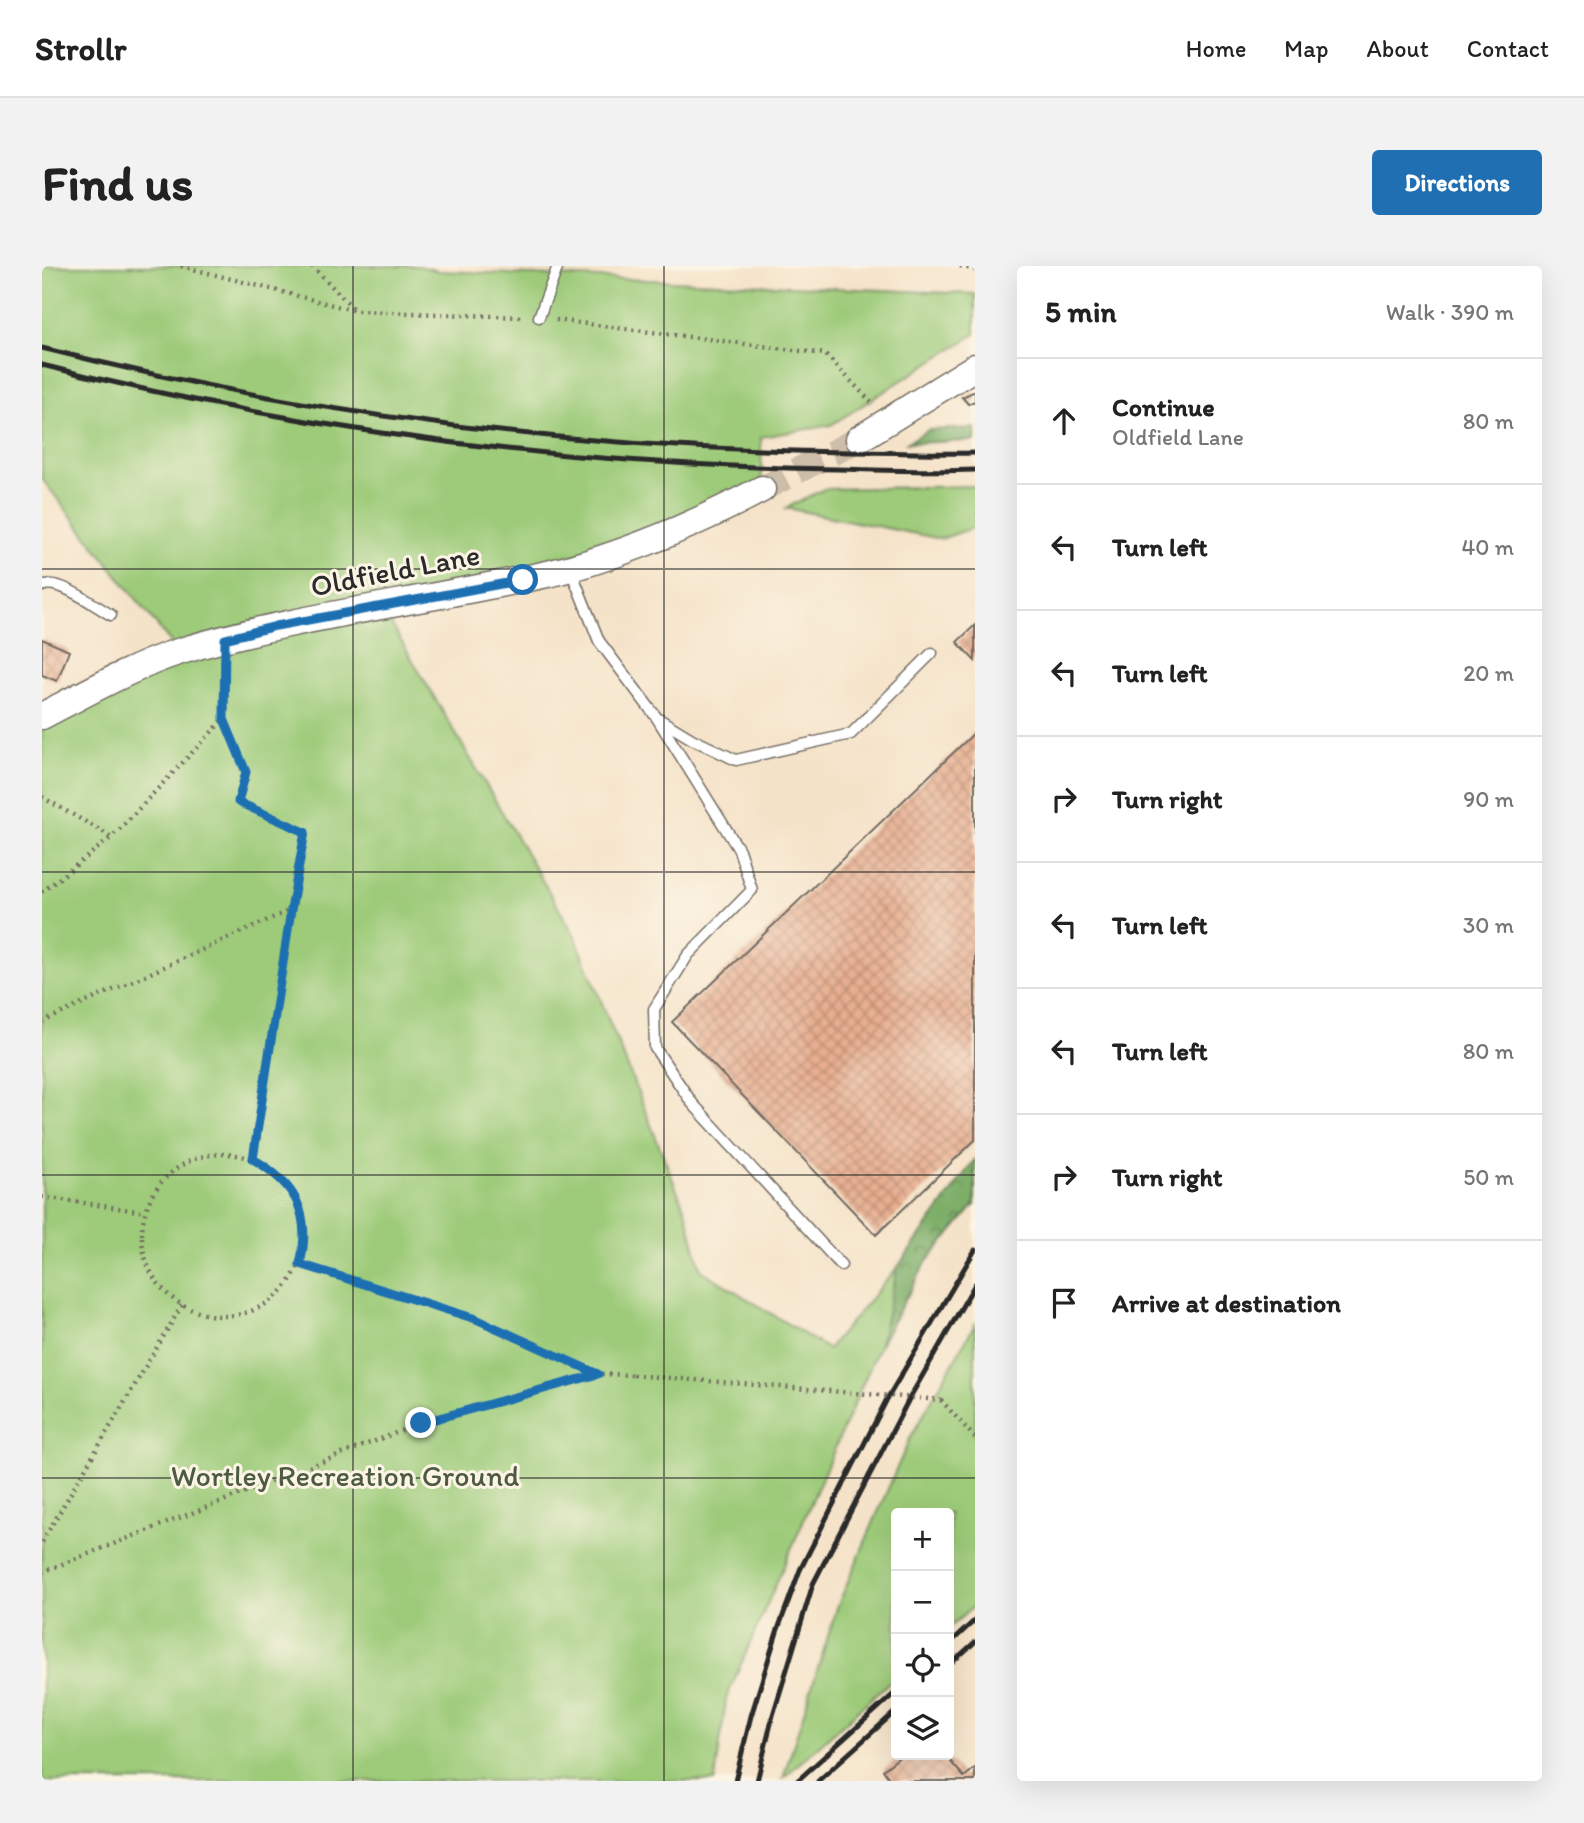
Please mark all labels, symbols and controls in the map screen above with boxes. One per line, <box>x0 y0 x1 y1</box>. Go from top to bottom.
text: Strollr <box>35 29 126 68</box>
text: Home <box>1186 34 1246 63</box>
text: Map <box>1284 34 1328 63</box>
text: About <box>1366 34 1429 63</box>
text: Contact <box>1467 34 1549 63</box>
button: Directions <box>1372 150 1542 215</box>
text: Find us <box>42 153 193 212</box>
text: 5 min <box>1045 293 1116 330</box>
text: Walk · 390 m <box>1386 298 1514 326</box>
text: Continue <box>1112 391 1215 423</box>
icon: ahead <box>1045 402 1083 440</box>
text: 80 m <box>1463 407 1514 435</box>
text: Oldfield Lane <box>1112 423 1244 451</box>
icon: left <box>1045 528 1083 566</box>
text: Turn left <box>1112 531 1208 563</box>
text: 40 m <box>1461 533 1514 561</box>
street label: Oldfield Lane <box>307 535 483 605</box>
route start <box>507 564 538 595</box>
icon: left <box>1045 654 1083 692</box>
text: Turn left <box>1112 657 1208 689</box>
text: 20 m <box>1463 659 1514 687</box>
icon: right <box>1045 780 1083 818</box>
text: Turn right <box>1112 783 1223 815</box>
text: 90 m <box>1463 785 1514 813</box>
icon: left <box>1045 906 1083 944</box>
text: Turn left <box>1112 909 1208 941</box>
text: 30 m <box>1463 911 1514 939</box>
icon: left <box>1045 1032 1083 1070</box>
text: Turn left <box>1112 1035 1208 1067</box>
text: 80 m <box>1463 1037 1514 1065</box>
icon: right <box>1045 1158 1083 1196</box>
text: Turn right <box>1112 1161 1223 1193</box>
text: 50 m <box>1463 1163 1514 1191</box>
icon: arrive <box>1045 1284 1083 1322</box>
text: Arrive at destination <box>1112 1287 1341 1319</box>
route end <box>405 1407 436 1438</box>
park label: Wortley Recreation Ground <box>171 1457 519 1494</box>
map controls <box>891 1508 954 1760</box>
button: + <box>891 1508 954 1571</box>
button: − <box>891 1571 954 1634</box>
button: locate <box>891 1634 954 1697</box>
button: layers <box>891 1697 954 1760</box>

